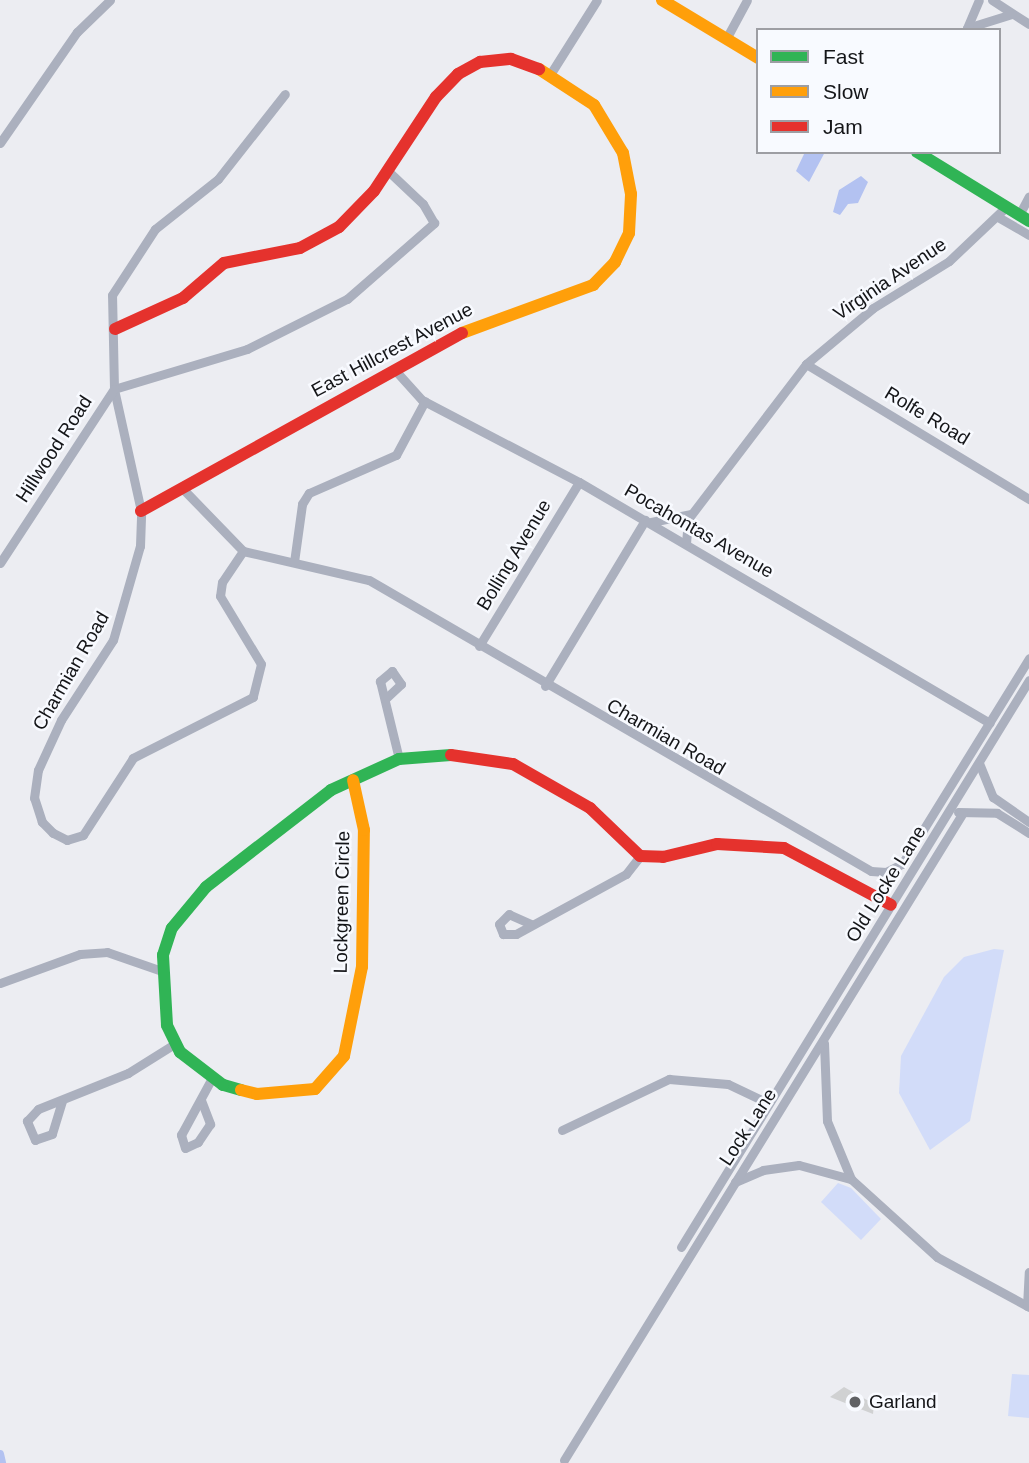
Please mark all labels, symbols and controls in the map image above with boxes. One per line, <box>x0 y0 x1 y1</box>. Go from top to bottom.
legend <box>756 28 1001 154</box>
text: Fast <box>823 45 864 68</box>
text: Slow <box>823 80 869 103</box>
text: Jam <box>823 115 863 138</box>
street label: Virginia Avenue <box>829 233 951 325</box>
street label: East Hillcrest Avenue <box>307 298 477 402</box>
street label: Rolfe Road <box>880 382 974 450</box>
street label: Hillwood Road <box>11 391 97 507</box>
street label: Pocahontas Avenue <box>620 479 778 583</box>
street label: Bolling Avenue <box>472 495 556 615</box>
street label: Charmian Road <box>28 608 114 734</box>
street label: Charmian Road <box>603 694 729 780</box>
street label: Old Locke Lane <box>841 822 931 946</box>
street label: Lockgreen Circle <box>329 831 355 973</box>
street label: Lock Lane <box>715 1084 781 1170</box>
place label: Garland <box>869 1391 937 1413</box>
marker: Garland <box>847 1394 863 1410</box>

